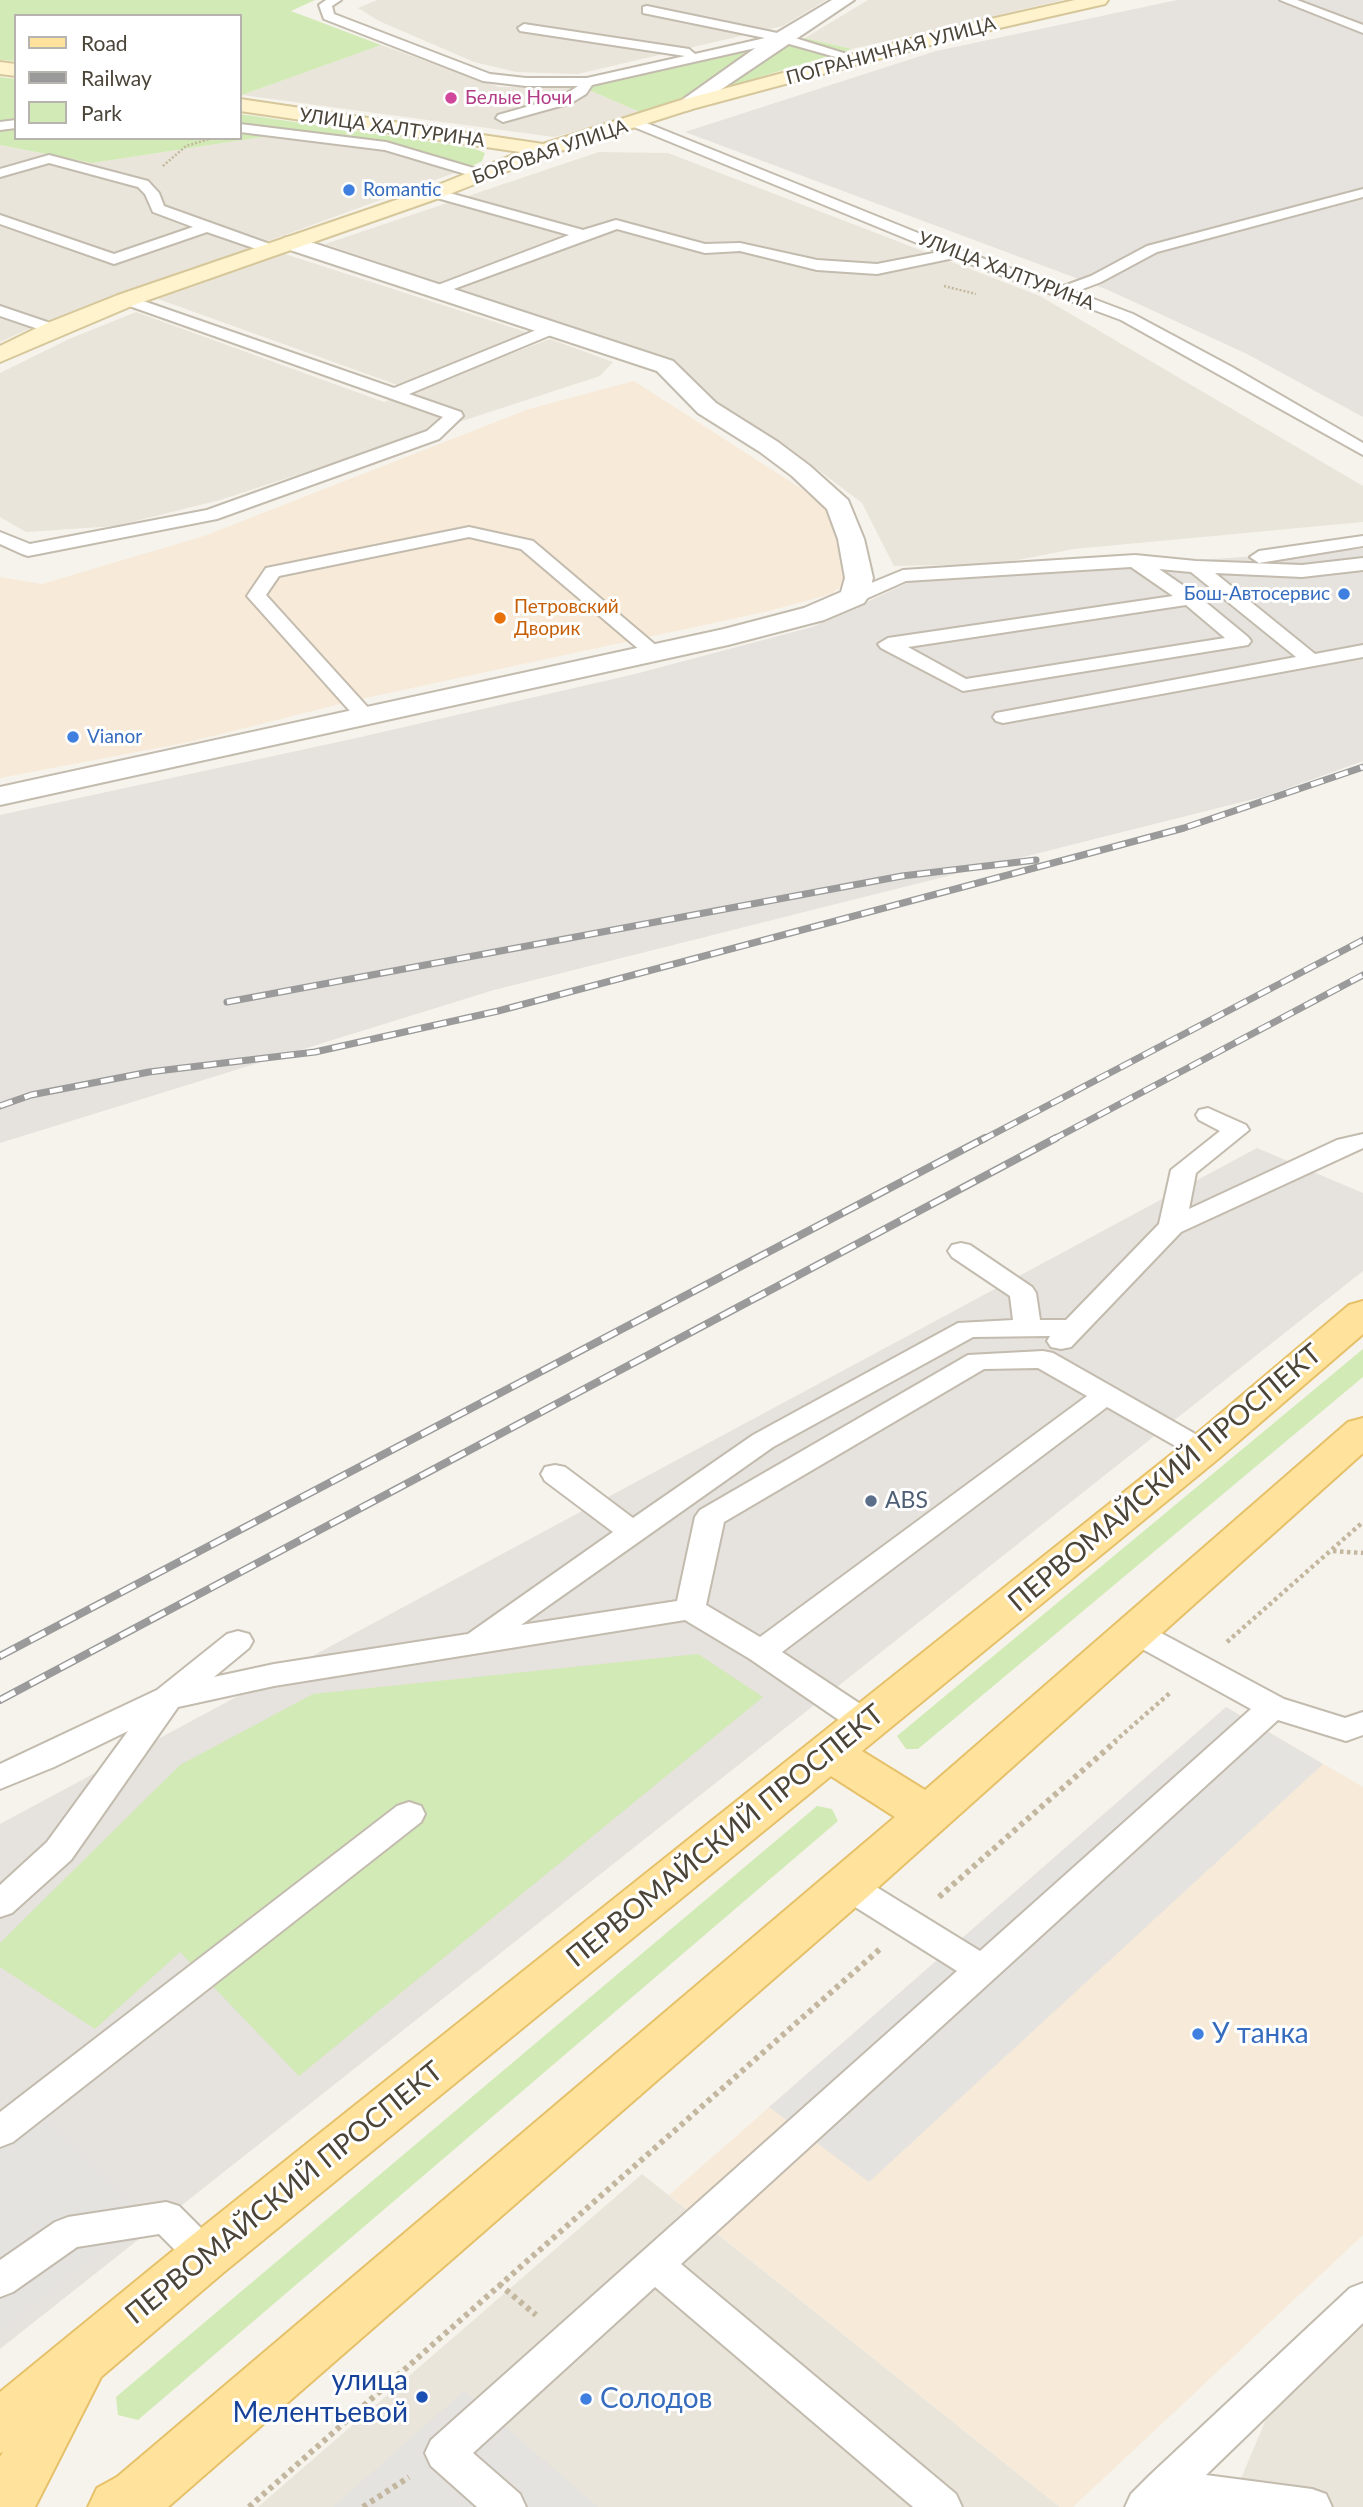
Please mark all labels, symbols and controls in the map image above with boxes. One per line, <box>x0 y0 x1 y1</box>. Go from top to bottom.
street label: ПОГРАНИЧНАЯ УЛИЦА <box>784 12 998 90</box>
legend <box>14 14 242 140</box>
text: Road <box>81 30 128 55</box>
text: Railway <box>81 65 152 90</box>
place label: Белые Ночи <box>465 87 572 109</box>
marker: Белые Ночи <box>443 90 459 106</box>
text: Park <box>81 100 122 125</box>
street label: УЛИЦА ХАЛТУРИНА <box>298 104 486 152</box>
street label: БОРОВАЯ УЛИЦА <box>469 115 631 189</box>
place label: Romantic <box>363 179 441 201</box>
marker: Romantic <box>341 182 357 198</box>
street label: УЛИЦА ХАЛТУРИНА <box>915 227 1097 315</box>
place label: Бош-Автосервис <box>1184 583 1330 605</box>
marker: Бош-Автосервис <box>1336 586 1352 602</box>
place label: Петровский Дворик <box>514 596 619 640</box>
marker: Петровский Дворик <box>492 610 508 626</box>
place label: Vianor <box>87 726 142 748</box>
marker: Vianor <box>65 729 81 745</box>
street label: ПЕРВОМАЙСКИЙ ПРОСПЕКТ <box>1002 1337 1328 1619</box>
place label: ABS <box>885 1487 928 1515</box>
marker: ABS <box>863 1493 879 1509</box>
street label: ПЕРВОМАЙСКИЙ ПРОСПЕКТ <box>560 1698 890 1974</box>
place label: У танка <box>1212 2017 1309 2051</box>
marker: У танка <box>1190 2026 1206 2042</box>
street label: ПЕРВОМАЙСКИЙ ПРОСПЕКТ <box>119 2055 449 2331</box>
place label: улица Мелентьевой <box>232 2364 408 2430</box>
place label: Солодов <box>600 2382 712 2416</box>
marker: улица Мелентьевой <box>414 2389 430 2405</box>
marker: Солодов <box>578 2391 594 2407</box>

